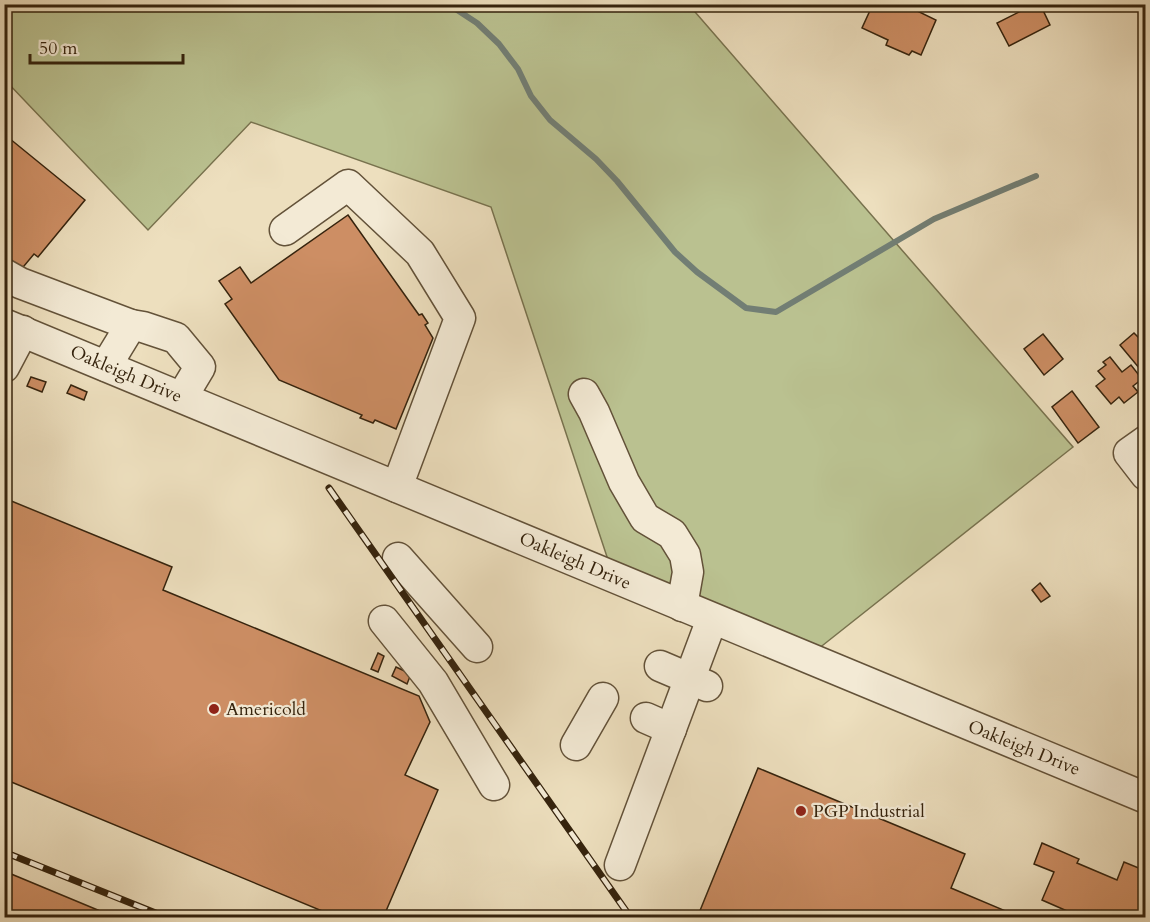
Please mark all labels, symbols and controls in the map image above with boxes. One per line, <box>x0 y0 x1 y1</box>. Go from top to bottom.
scale bar <box>30 27 183 65</box>
text: 50 m <box>39 36 78 61</box>
street label: Oakleigh Drive <box>66 339 186 409</box>
street label: Oakleigh Drive <box>515 526 635 596</box>
place label: Americold <box>226 697 306 722</box>
marker: Americold <box>207 702 221 716</box>
street label: Oakleigh Drive <box>964 714 1084 782</box>
place label: PGP Industrial <box>813 799 925 824</box>
marker: PGP Industrial <box>794 804 808 818</box>

